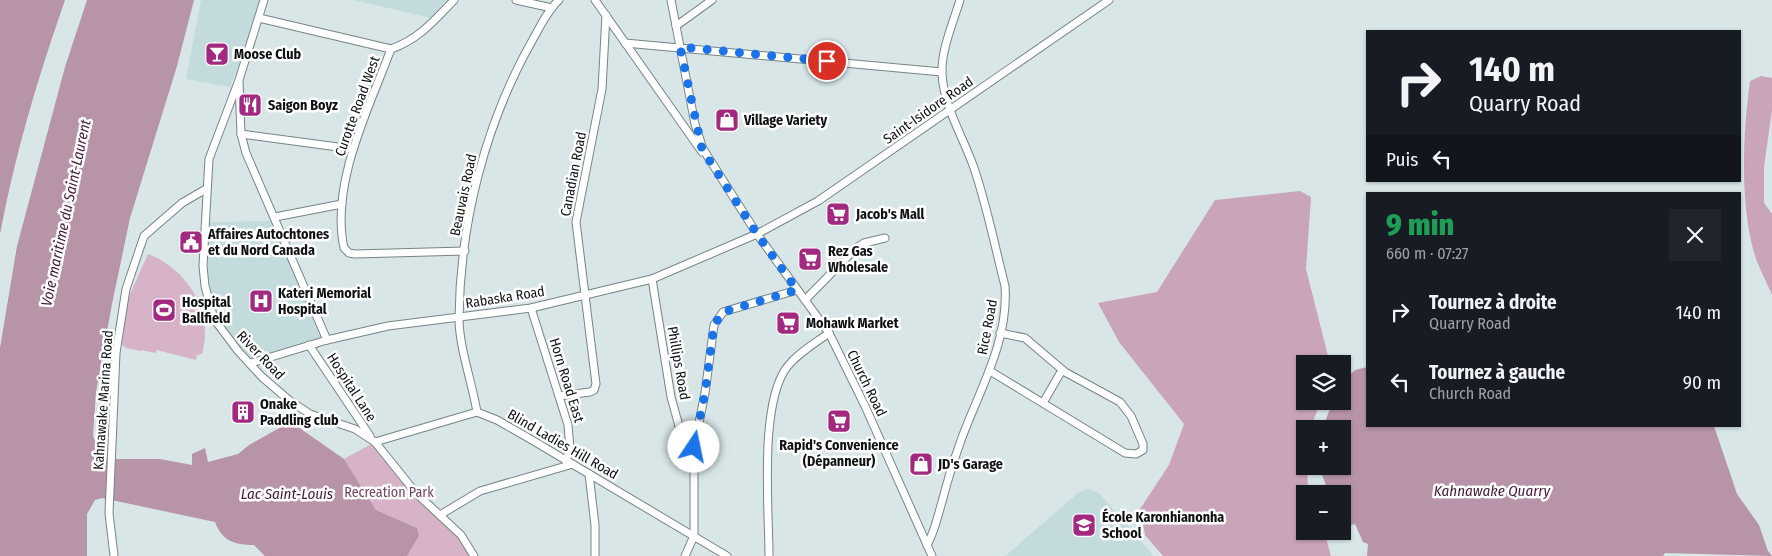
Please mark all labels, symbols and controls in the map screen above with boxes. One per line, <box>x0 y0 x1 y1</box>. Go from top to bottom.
pin <box>806 40 848 82</box>
bar icon: Moose Club <box>204 41 230 67</box>
place label: Moose Club <box>234 46 301 63</box>
icon: arrive <box>813 47 841 75</box>
text: 140 m <box>1469 48 1555 90</box>
icon: right <box>1386 50 1451 115</box>
street label: Curotte Road West <box>331 53 384 159</box>
street label: Saint-Isidore Road <box>880 73 976 148</box>
text: Quarry Road <box>1469 90 1581 117</box>
restaurant icon: Saigon Boyz <box>237 92 263 118</box>
place label: Saigon Boyz <box>268 97 338 114</box>
shop icon: Village Variety <box>714 107 740 133</box>
place label: Village Variety <box>743 112 828 129</box>
water label: Voie maritime du Saint-Laurent <box>37 118 95 308</box>
street label: Canadian Road <box>557 130 590 218</box>
icon: left <box>1428 145 1456 173</box>
text: Puis <box>1386 148 1418 171</box>
street label: Beauvais Road <box>447 153 480 238</box>
supermarket icon: Jacob's Mall <box>825 201 851 227</box>
place label: Jacob's Mall <box>855 206 925 223</box>
text: 9 min <box>1386 207 1454 243</box>
button: close <box>1669 209 1721 261</box>
place label: Affaires Autochtones et du Nord Canada <box>207 226 329 259</box>
public building icon: Affaires Autochtones et du Nord Canada <box>178 229 204 255</box>
place label: Rez Gas Wholesale <box>828 243 888 276</box>
text: 660 m · 07:27 <box>1386 244 1469 263</box>
supermarket icon: Rez Gas Wholesale <box>797 246 823 272</box>
street label: Rabaska Road <box>464 283 546 312</box>
place label: Kateri Memorial Hospital <box>278 285 371 318</box>
hospital icon: Kateri Memorial Hospital <box>248 288 274 314</box>
text: Tournez à droite <box>1429 291 1557 314</box>
place label: Hospital Ballfield <box>182 294 231 327</box>
sports icon: Hospital Ballfield <box>151 297 177 323</box>
street label: Rice Road <box>974 298 1001 356</box>
icon: right <box>1386 298 1414 326</box>
text: 140 m <box>1675 301 1721 324</box>
supermarket icon: Mohawk Market <box>775 310 801 336</box>
text: Quarry Road <box>1429 314 1511 333</box>
place label: Mohawk Market <box>806 315 900 332</box>
street label: Phillips Road <box>664 325 693 401</box>
street label: River Road <box>233 327 288 383</box>
street label: Kahnawake Marina Road <box>90 330 117 470</box>
street label: Horn Road East <box>546 336 588 425</box>
street label: Church Road <box>843 347 890 419</box>
street label: Hospital Lane <box>323 350 380 425</box>
map controls <box>1296 355 1351 540</box>
button: layers <box>1296 355 1351 410</box>
text: Tournez à gauche <box>1429 361 1565 384</box>
icon: left <box>1386 368 1414 396</box>
text: 90 m <box>1683 371 1721 394</box>
text: Church Road <box>1429 384 1511 403</box>
place label: Onake Paddling club <box>260 396 339 429</box>
building icon: Onake Paddling club <box>230 399 256 425</box>
street label: Blind Ladies Hill Road <box>504 406 621 483</box>
supermarket icon: Rapid's Convenience (Dépanneur) <box>826 408 852 434</box>
position arrow <box>667 420 719 472</box>
button: + <box>1296 420 1351 475</box>
place label: Rapid's Convenience (Dépanneur) <box>779 437 899 470</box>
shop icon: JD's Garage <box>908 451 934 477</box>
place label: JD's Garage <box>937 456 1003 473</box>
water label: Kahnawake Quarry <box>1434 482 1552 500</box>
park label: Recreation Park <box>344 484 434 501</box>
water label: Lac Saint-Louis <box>241 485 334 503</box>
button: − <box>1296 485 1351 540</box>
place label: École Karonhianonha School <box>1102 508 1224 542</box>
school or university icon: École Karonhianonha School <box>1071 512 1097 538</box>

